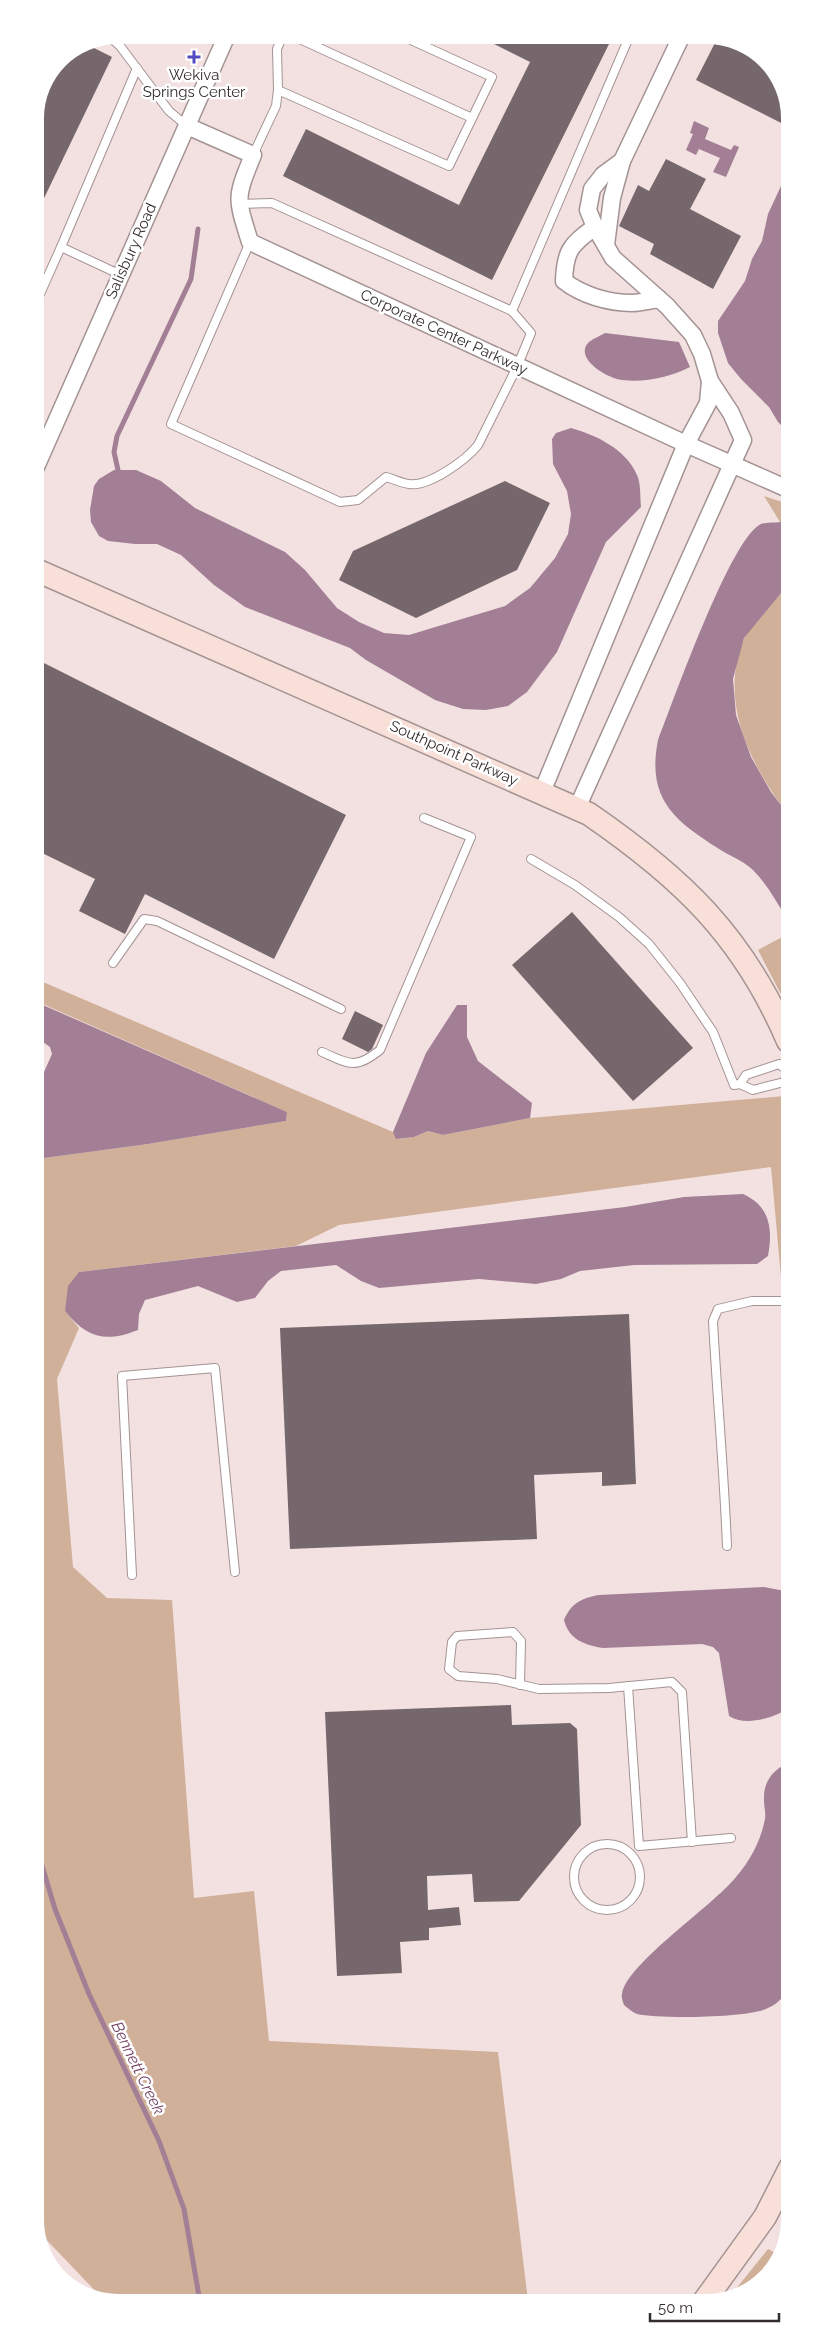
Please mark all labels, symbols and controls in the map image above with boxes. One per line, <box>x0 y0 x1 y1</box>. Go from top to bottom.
marker: Wekiva Springs Center <box>187 50 201 64</box>
place label: Wekiva Springs Center <box>143 66 246 101</box>
street label: Salisbury Road <box>102 200 160 302</box>
street label: Corporate Center Parkway <box>358 285 530 379</box>
street label: Southpoint Parkway <box>387 717 521 789</box>
water label: Bennett Creek <box>107 2018 169 2118</box>
scale bar <box>650 2290 779 2322</box>
text: 50 m <box>658 2299 693 2317</box>

